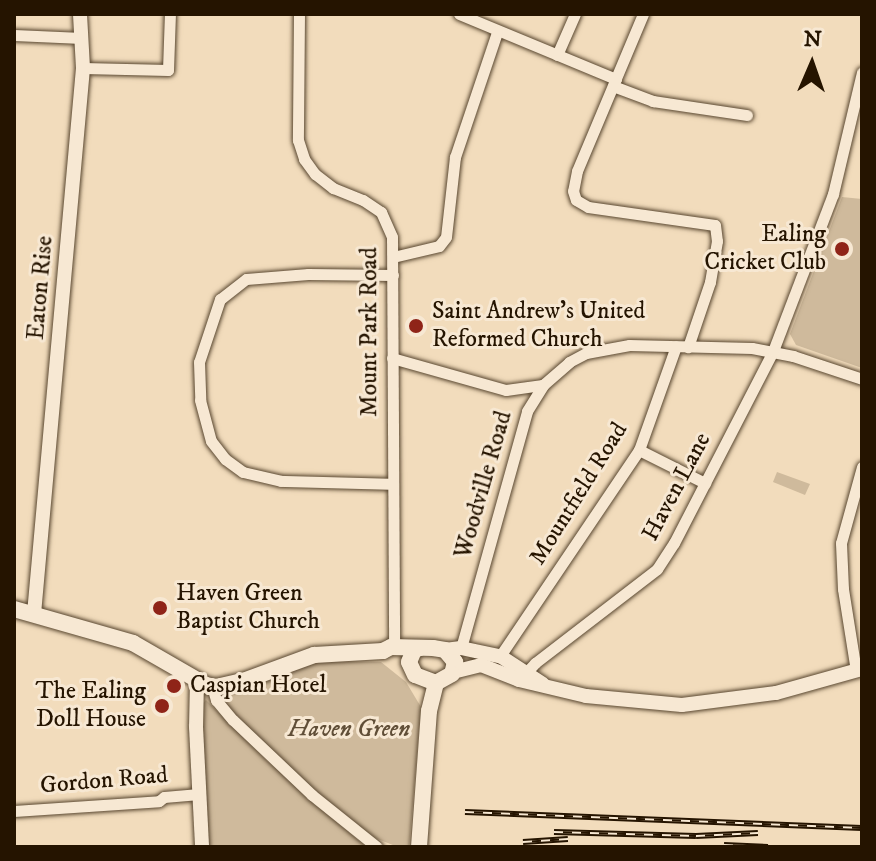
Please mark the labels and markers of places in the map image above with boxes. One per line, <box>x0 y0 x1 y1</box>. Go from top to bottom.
place label: Ealing Cricket Club <box>704 221 826 277</box>
marker: Ealing Cricket Club <box>833 240 851 258</box>
place label: Saint Andrew's United Reformed Church <box>432 298 645 354</box>
marker: Saint Andrew's United Reformed Church <box>407 317 425 335</box>
place label: Haven Green Baptist Church <box>176 580 320 636</box>
marker: Haven Green Baptist Church <box>151 599 169 617</box>
place label: Caspian Hotel <box>190 672 327 700</box>
marker: Caspian Hotel <box>165 677 183 695</box>
place label: The Ealing Doll House <box>35 678 146 734</box>
marker: The Ealing Doll House <box>153 697 171 715</box>

